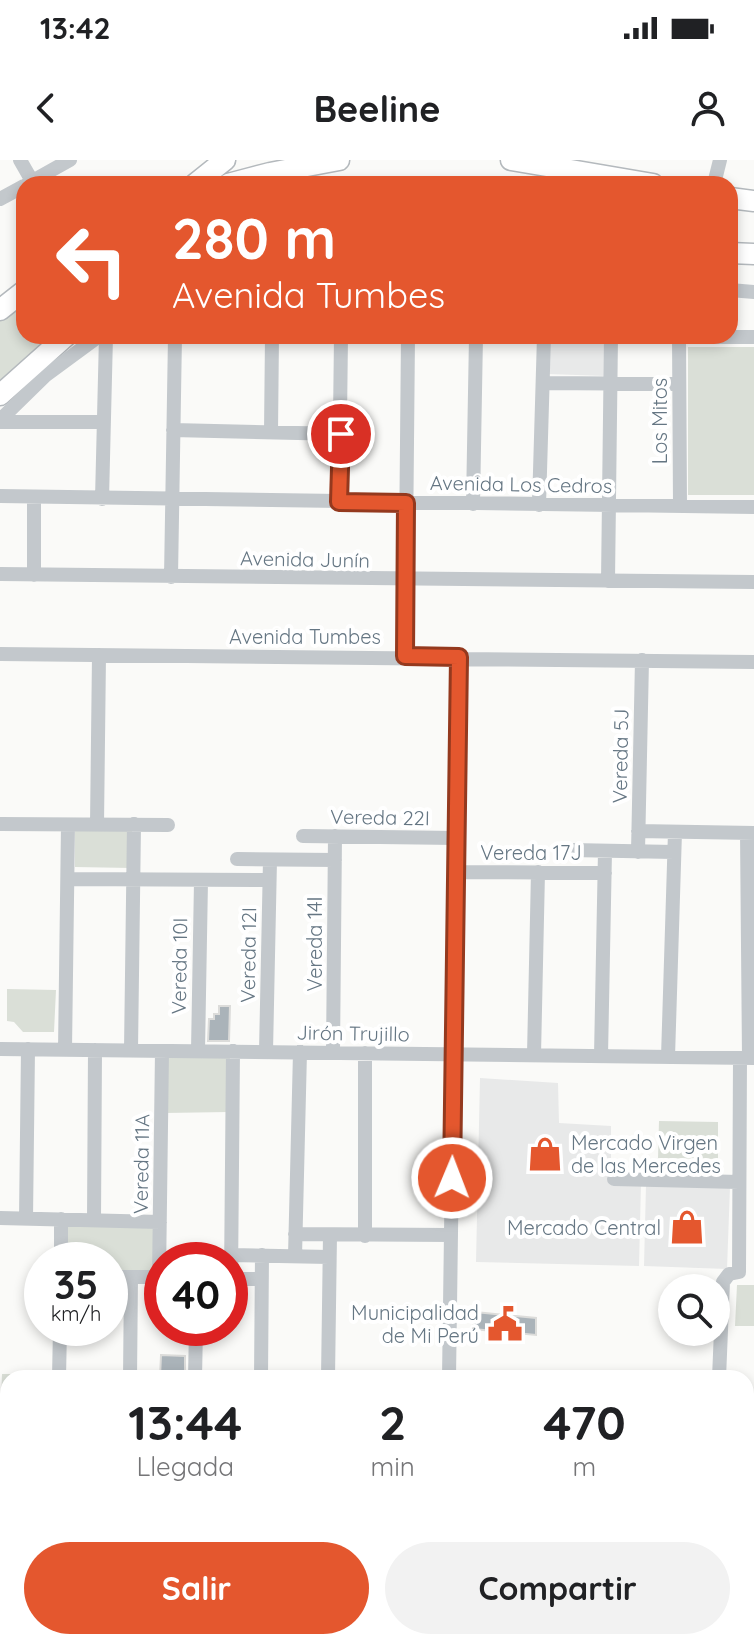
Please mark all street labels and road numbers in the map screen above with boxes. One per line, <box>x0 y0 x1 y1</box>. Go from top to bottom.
street label: Los Mitos <box>647 378 672 464</box>
street label: Avenida Los Cedros <box>430 470 612 498</box>
street label: Avenida Junín <box>240 545 370 573</box>
street label: Avenida Tumbes <box>229 624 381 649</box>
street label: Vereda 5J <box>607 708 633 804</box>
street label: Vereda 22I <box>330 804 430 830</box>
street label: Vereda 17J <box>480 840 582 865</box>
street label: Vereda 14I <box>302 896 327 992</box>
street label: Vereda 12I <box>235 907 261 1003</box>
street label: Vereda 10I <box>166 917 192 1015</box>
street label: Jirón Trujillo <box>296 1020 410 1046</box>
street label: Vereda 11A <box>128 1114 154 1214</box>

